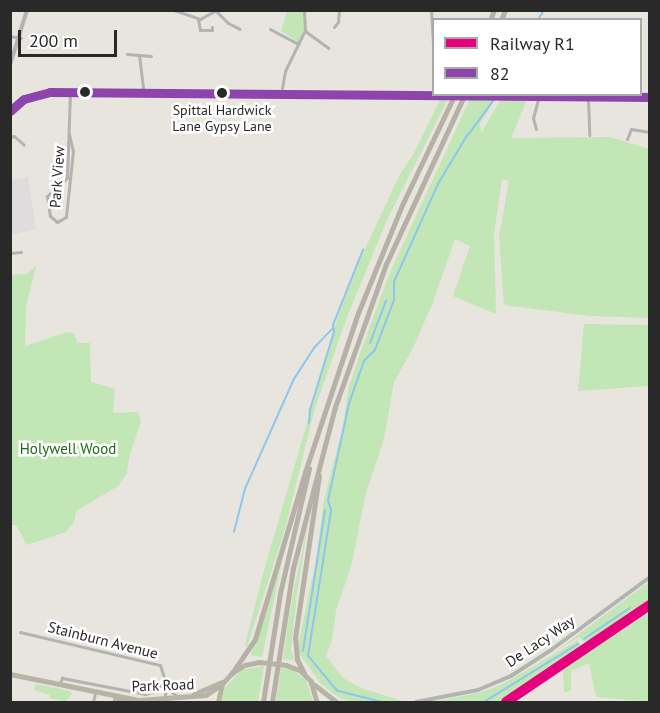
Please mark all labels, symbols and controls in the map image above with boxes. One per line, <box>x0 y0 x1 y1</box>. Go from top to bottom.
scale bar <box>21 18 120 56</box>
legend <box>432 18 642 96</box>
text: 200 m <box>29 29 78 52</box>
text: Railway R1 <box>490 32 575 55</box>
text: 82 <box>490 62 510 85</box>
unlabelled marker <box>79 86 91 98</box>
marker: Spittal Hardwick Lane Gypsy Lane <box>216 87 228 99</box>
place label: Spittal Hardwick Lane Gypsy Lane <box>172 102 272 134</box>
street label: Park View <box>46 145 68 209</box>
park label: Holywell Wood <box>20 440 116 458</box>
street label: De Lacy Way <box>502 611 578 671</box>
street label: Stainburn Avenue <box>46 618 160 662</box>
street label: Park Road <box>131 675 195 695</box>

